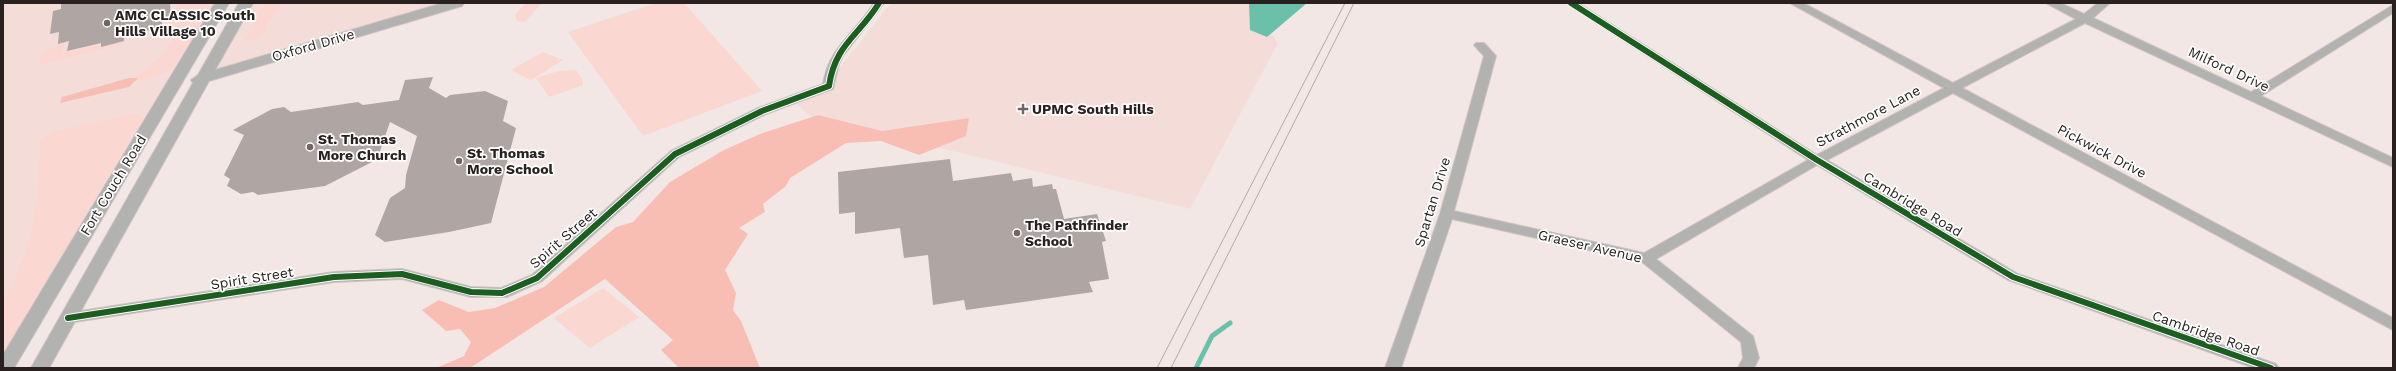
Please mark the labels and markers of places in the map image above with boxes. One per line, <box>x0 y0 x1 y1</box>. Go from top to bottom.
place label: AMC CLASSIC South Hills Village 10 <box>115 7 255 39</box>
marker: AMC CLASSIC South Hills Village 10 <box>102 18 112 28</box>
place label: UPMC South Hills <box>1032 101 1154 117</box>
marker: UPMC South Hills <box>1017 103 1029 115</box>
place label: St. Thomas More Church <box>318 131 407 163</box>
marker: St. Thomas More Church <box>305 142 315 152</box>
place label: St. Thomas More School <box>467 145 554 177</box>
marker: St. Thomas More School <box>454 156 464 166</box>
place label: The Pathfinder School <box>1025 217 1128 249</box>
marker: The Pathfinder School <box>1012 228 1022 238</box>

